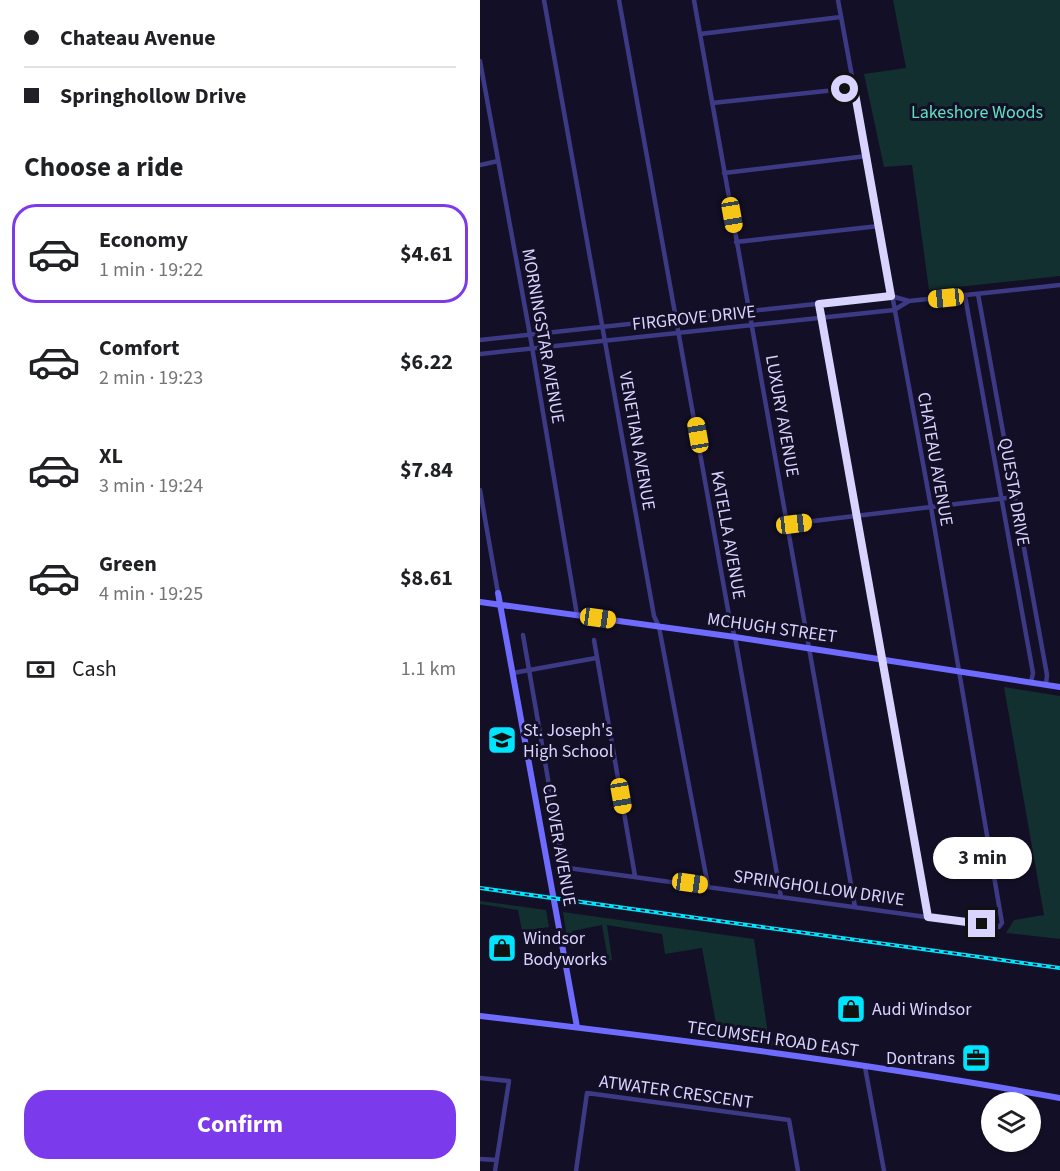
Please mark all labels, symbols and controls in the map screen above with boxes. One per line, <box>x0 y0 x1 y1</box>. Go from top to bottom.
text: Chateau Avenue <box>60 22 216 54</box>
route start <box>831 75 858 102</box>
text: Springhollow Drive <box>60 80 246 112</box>
park label: Lakeshore Woods <box>911 100 1043 125</box>
text: Choose a ride <box>24 148 184 187</box>
car <box>720 196 744 234</box>
text: Economy <box>99 224 188 256</box>
icon: car <box>27 227 81 281</box>
text: $4.61 <box>400 238 453 270</box>
street label: MORNINGSTAR AVENUE <box>515 247 571 425</box>
text: 1 min · 19:22 <box>99 256 203 284</box>
car <box>927 287 965 309</box>
street label: FIRGROVE DRIVE <box>631 299 757 337</box>
text: Comfort <box>99 332 180 364</box>
icon: car <box>27 335 81 389</box>
text: $6.22 <box>400 346 453 378</box>
street label: LUXURY AVENUE <box>759 353 805 479</box>
text: 2 min · 19:23 <box>99 364 203 392</box>
street label: VENETIAN AVENUE <box>613 370 661 512</box>
street label: CHATEAU AVENUE <box>911 390 959 528</box>
car <box>686 416 710 454</box>
street label: QUESTA DRIVE <box>992 436 1036 548</box>
text: XL <box>99 440 123 472</box>
icon: car <box>27 443 81 497</box>
text: $7.84 <box>400 454 453 486</box>
street label: KATELLA AVENUE <box>704 469 752 601</box>
text: 3 min · 19:24 <box>99 472 203 500</box>
car <box>775 513 813 535</box>
text: Green <box>99 548 157 580</box>
icon: car <box>27 551 81 605</box>
text: $8.61 <box>400 562 453 594</box>
text: 4 min · 19:25 <box>99 580 203 608</box>
car <box>579 607 617 629</box>
street label: MCHUGH STREET <box>705 607 839 650</box>
icon: cash <box>24 653 57 686</box>
text: Cash <box>72 653 117 685</box>
text: 1.1 km <box>401 655 456 683</box>
place label: St. Joseph's High School <box>523 718 613 764</box>
school or university icon: St. Joseph's High School <box>486 724 518 756</box>
car <box>609 777 633 815</box>
street label: CLOVER AVENUE <box>536 782 582 908</box>
callout: 3 min <box>932 837 1032 879</box>
text: 3 min <box>958 844 1007 872</box>
street label: SPRINGHOLLOW DRIVE <box>732 864 906 912</box>
car <box>671 872 709 894</box>
route end <box>968 910 995 937</box>
place label: Windsor Bodyworks <box>523 926 607 972</box>
shop icon: Windsor Bodyworks <box>486 932 518 964</box>
shop icon: Audi Windsor <box>835 993 867 1025</box>
place label: Audi Windsor <box>872 997 972 1022</box>
street label: TECUMSEH ROAD EAST <box>686 1015 861 1063</box>
office icon: Dontrans <box>960 1042 992 1074</box>
place label: Dontrans <box>886 1046 955 1071</box>
street label: ATWATER CRESCENT <box>597 1069 755 1115</box>
button: Confirm <box>24 1090 456 1159</box>
map controls <box>981 1092 1041 1152</box>
button: layers <box>981 1092 1041 1152</box>

